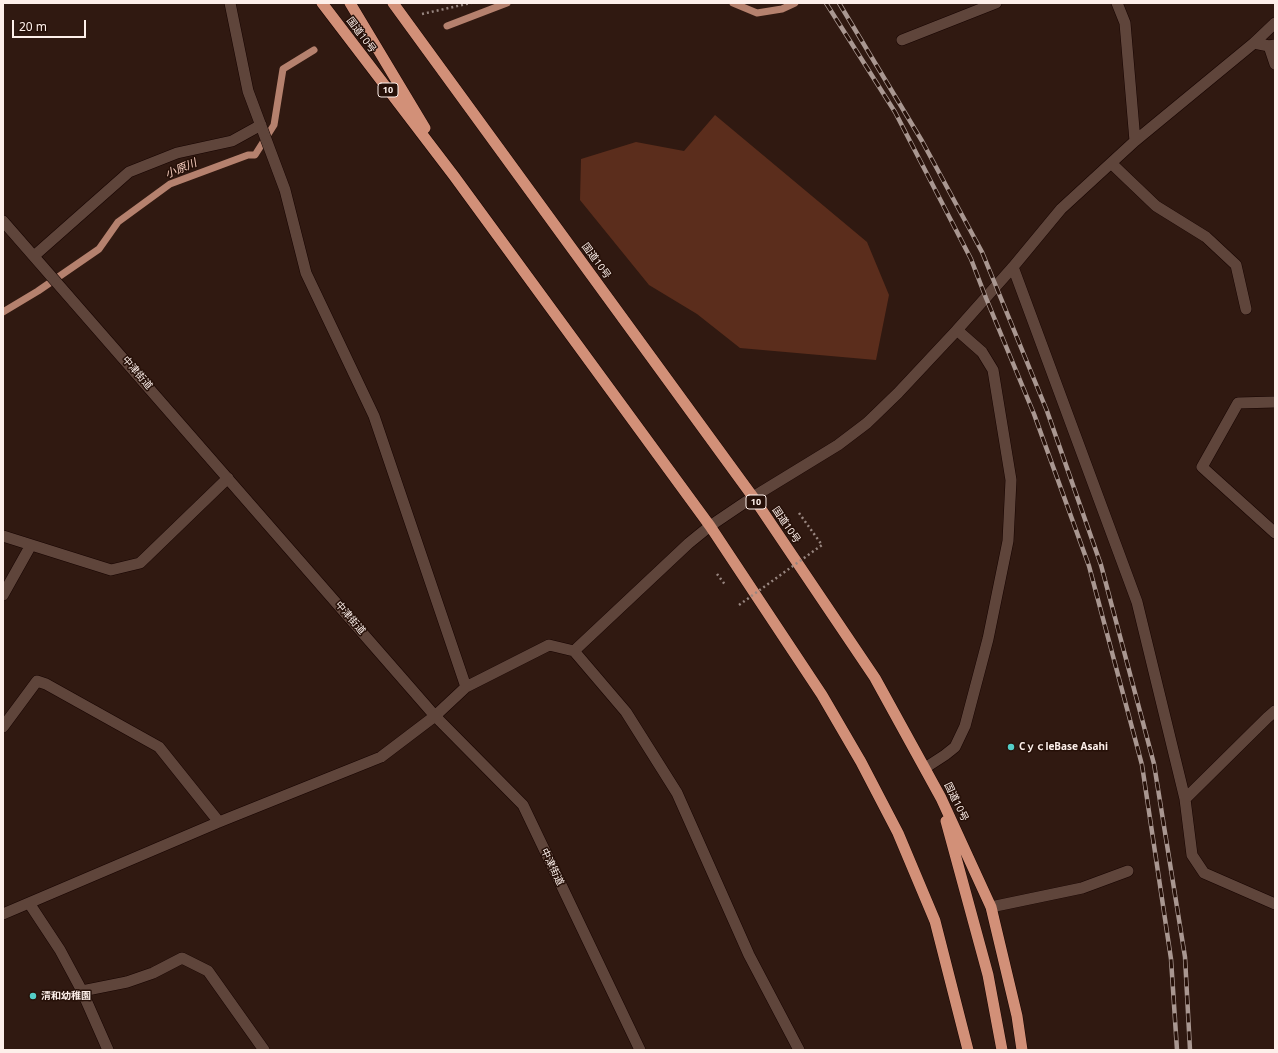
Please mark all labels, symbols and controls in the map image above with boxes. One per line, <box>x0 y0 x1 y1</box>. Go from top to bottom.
scale bar <box>14 12 88 38</box>
street label: 国道10号 <box>344 15 378 55</box>
text: 20 m <box>19 18 47 35</box>
road number: 10 <box>378 83 398 97</box>
water label: 小原川 <box>163 156 199 182</box>
street label: 国道10号 <box>579 241 613 281</box>
street label: 中津街道 <box>119 354 155 392</box>
road number: 10 <box>746 495 766 509</box>
street label: 国道10号 <box>769 504 803 546</box>
street label: 中津街道 <box>332 599 368 637</box>
place label: CｙｃleBase Asahi <box>1019 741 1108 753</box>
marker: CｙｃleBase Asahi <box>1006 742 1016 752</box>
street label: 国道10号 <box>942 781 970 823</box>
street label: 中津街道 <box>538 846 566 888</box>
place label: 清和幼稚園 <box>41 990 91 1002</box>
marker: 清和幼稚園 <box>28 991 38 1001</box>

